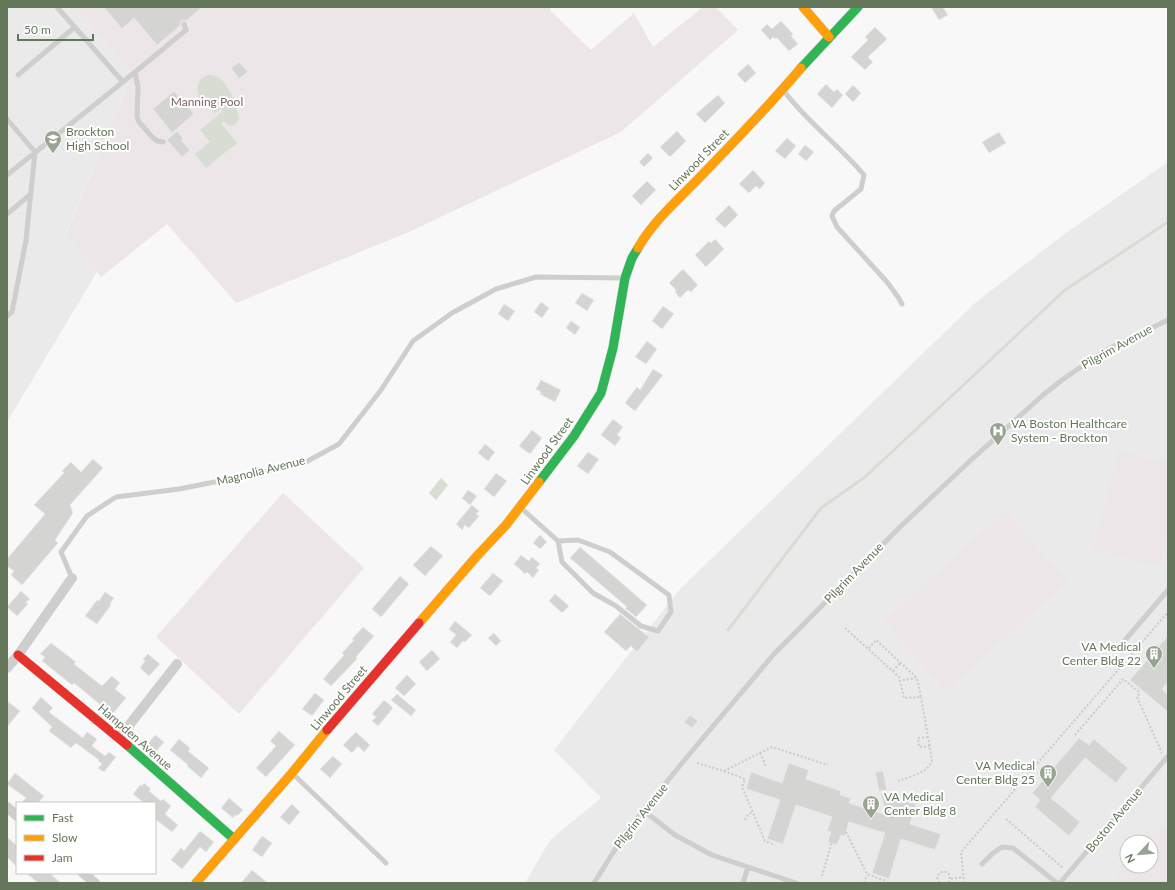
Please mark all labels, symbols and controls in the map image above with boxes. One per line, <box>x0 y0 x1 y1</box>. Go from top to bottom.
scale bar <box>18 16 93 42</box>
text: 50 m <box>24 22 51 37</box>
park label: Manning Pool <box>171 94 243 109</box>
place label: Brockton High School <box>66 124 129 153</box>
street label: Linwood Street <box>665 125 732 194</box>
school or university icon: Brockton High School <box>43 129 63 154</box>
street label: Pilgrim Avenue <box>1079 321 1155 372</box>
street label: Linwood Street <box>517 413 577 487</box>
place label: VA Boston Healthcare System - Brockton <box>1011 416 1127 445</box>
hospital icon: VA Boston Healthcare System - Brockton <box>988 421 1008 446</box>
street label: Magnolia Avenue <box>215 452 307 489</box>
street label: Pilgrim Avenue <box>821 539 886 606</box>
place label: VA Medical Center Bldg 22 <box>1062 639 1141 668</box>
building icon: VA Medical Center Bldg 22 <box>1144 644 1164 669</box>
street label: Linwood Street <box>307 662 371 733</box>
street label: Hampden Avenue <box>95 700 176 773</box>
place label: VA Medical Center Bldg 25 <box>956 758 1035 787</box>
building icon: VA Medical Center Bldg 25 <box>1038 763 1058 788</box>
street label: Pilgrim Avenue <box>610 780 671 851</box>
street label: Boston Avenue <box>1082 784 1145 855</box>
place label: VA Medical Center Bldg 8 <box>884 789 956 818</box>
building icon: VA Medical Center Bldg 8 <box>861 794 881 819</box>
legend <box>16 802 156 874</box>
text: Fast <box>52 810 74 825</box>
text: Slow <box>52 830 78 845</box>
north arrow <box>1119 834 1159 874</box>
text: Jam <box>52 850 73 865</box>
text: N <box>1122 852 1137 865</box>

